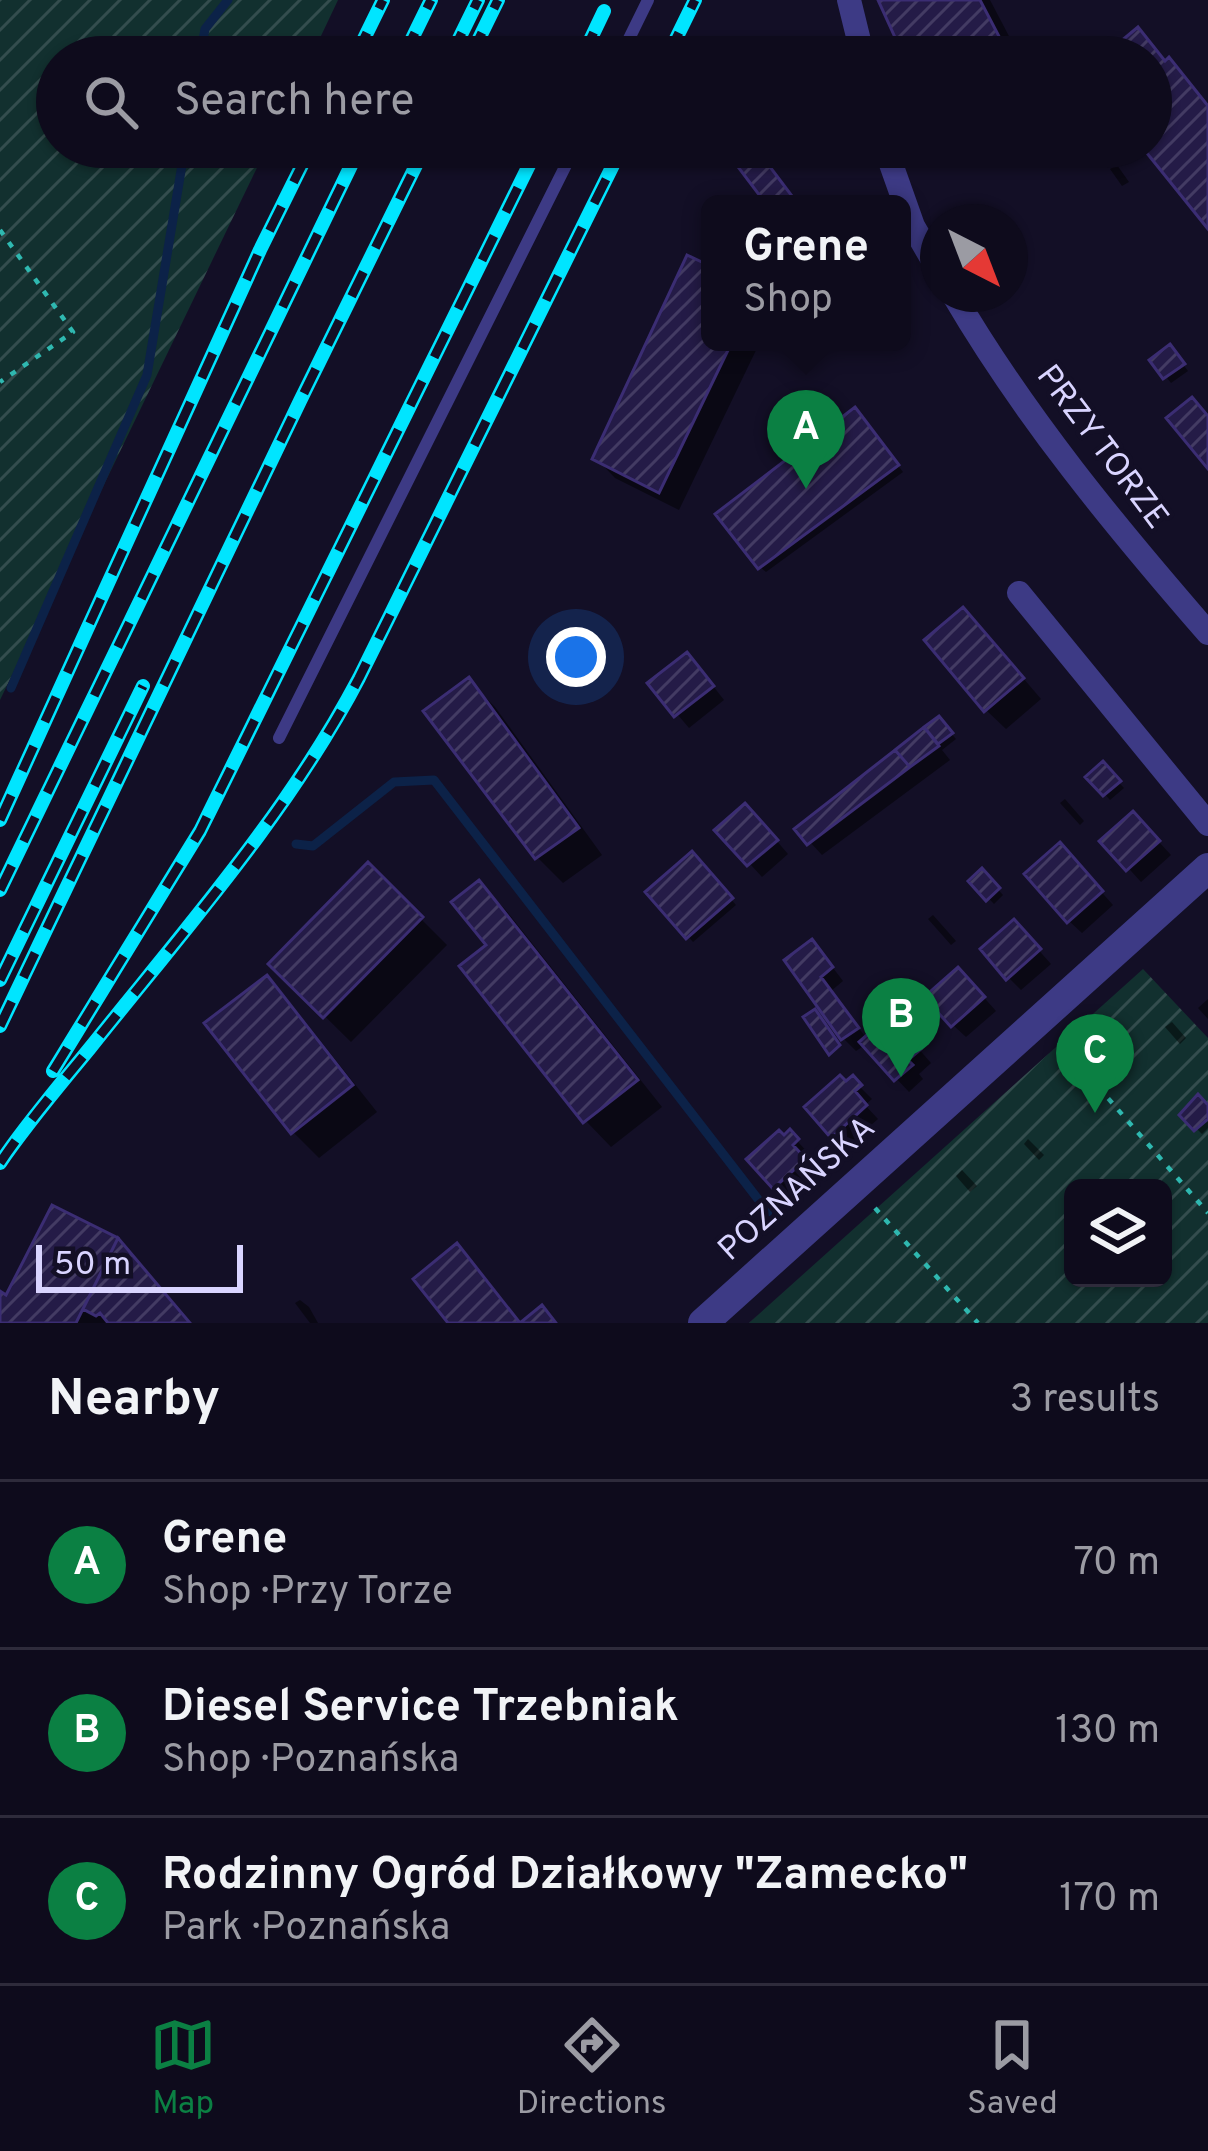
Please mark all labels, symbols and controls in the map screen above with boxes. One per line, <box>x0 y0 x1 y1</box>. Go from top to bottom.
search box <box>36 36 1172 168</box>
icon: search <box>78 69 144 135</box>
text: Search here <box>174 74 414 131</box>
popup <box>701 195 911 351</box>
north arrow <box>920 204 1028 312</box>
text: Grene <box>743 220 869 277</box>
text: Shop <box>743 277 833 326</box>
street label: PRZY TORZE <box>1026 358 1176 538</box>
pin: A <box>767 390 845 489</box>
your location <box>546 627 606 687</box>
pin: B <box>862 978 940 1077</box>
pin: C <box>1056 1014 1134 1113</box>
street label: POZNAŃSKA <box>710 1108 885 1272</box>
map controls <box>1064 1179 1172 1287</box>
button: layers <box>1064 1179 1172 1287</box>
scale bar <box>36 1239 243 1292</box>
text: 50 m <box>54 1245 131 1287</box>
text: Nearby <box>48 1369 220 1434</box>
text: 3 results <box>1010 1377 1160 1426</box>
text: Grene <box>162 1512 287 1569</box>
text: A <box>73 1540 101 1589</box>
text: 70 m <box>1074 1540 1160 1589</box>
text: Shop · Przy Torze <box>162 1569 453 1618</box>
text: Diesel Service Trzebniak <box>162 1680 679 1737</box>
text: B <box>74 1708 100 1757</box>
text: 130 m <box>1055 1708 1160 1757</box>
text: Shop · Poznańska <box>162 1737 459 1786</box>
text: Rodzinny Ogród Działkowy "Zamecko" <box>162 1848 968 1905</box>
text: C <box>75 1876 99 1925</box>
text: 170 m <box>1059 1876 1160 1925</box>
text: Park · Poznańska <box>162 1905 450 1954</box>
tab: Map <box>150 2012 216 2126</box>
tab: Directions <box>517 2012 667 2126</box>
tab: Saved <box>967 2012 1058 2126</box>

